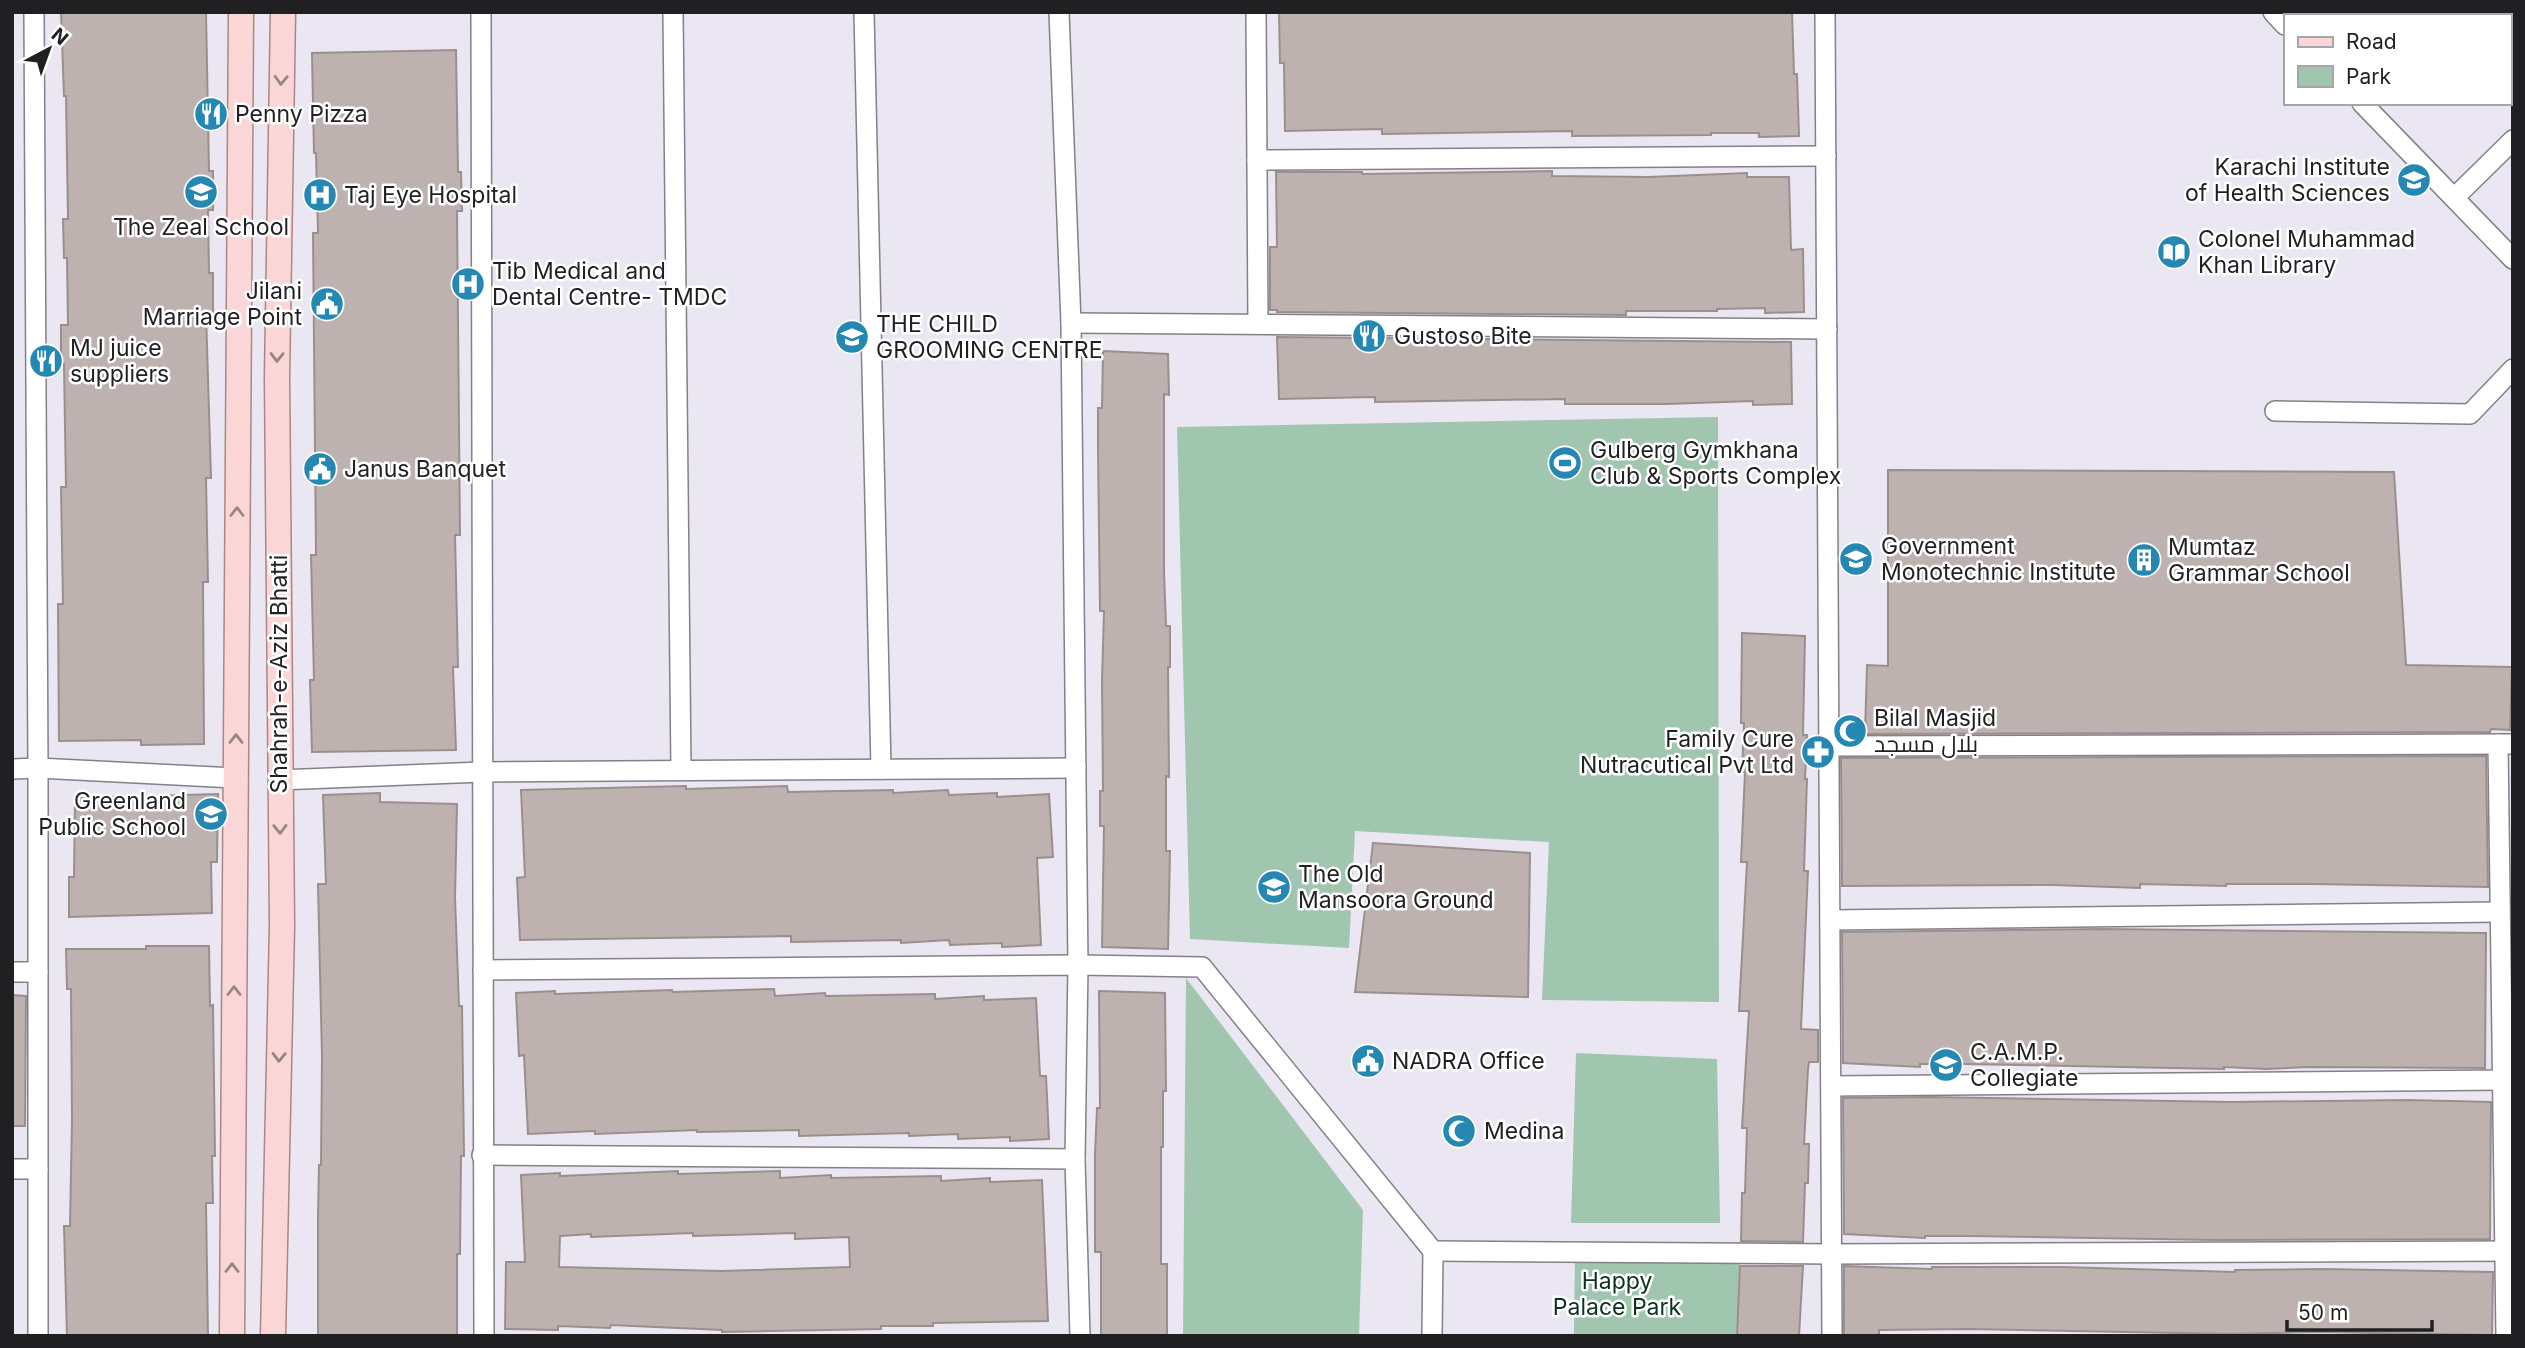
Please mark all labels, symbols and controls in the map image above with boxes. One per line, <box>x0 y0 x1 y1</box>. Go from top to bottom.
north arrow <box>14 14 84 84</box>
legend <box>2284 14 2511 105</box>
text: N <box>47 23 73 50</box>
text: Road <box>2346 29 2397 54</box>
text: Park <box>2346 64 2391 89</box>
one-way arrow <box>273 75 288 86</box>
restaurant icon: Penny Pizza <box>192 95 230 133</box>
place label: Penny Pizza <box>235 100 368 128</box>
place label: Karachi Institute of Health Sciences <box>2185 153 2390 207</box>
school or university icon: Karachi Institute of Health Sciences <box>2395 161 2433 199</box>
school or university icon: The Zeal School <box>182 173 220 211</box>
hospital icon: Taj Eye Hospital <box>301 176 339 214</box>
place label: Taj Eye Hospital <box>344 181 517 209</box>
place label: The Zeal School <box>113 213 289 241</box>
place label: Colonel Muhammad Khan Library <box>2198 225 2415 279</box>
library icon: Colonel Muhammad Khan Library <box>2155 233 2193 271</box>
place label: Tib Medical and Dental Centre- TMDC <box>492 257 727 311</box>
hospital icon: Tib Medical and Dental Centre- TMDC <box>449 265 487 303</box>
place label: Jilani Marriage Point <box>143 277 302 331</box>
public building icon: Jilani Marriage Point <box>308 285 346 323</box>
place label: THE CHILD GROOMING CENTRE <box>876 310 1102 364</box>
restaurant icon: Gustoso Bite <box>1350 317 1388 355</box>
school or university icon: THE CHILD GROOMING CENTRE <box>833 318 871 356</box>
place label: Gustoso Bite <box>1394 322 1532 350</box>
place label: MJ juice suppliers <box>70 334 169 388</box>
restaurant icon: MJ juice suppliers <box>27 342 65 380</box>
one-way arrow <box>269 352 285 363</box>
place label: Gulberg Gymkhana Club & Sports Complex <box>1590 436 1841 490</box>
sports icon: Gulberg Gymkhana Club & Sports Complex <box>1546 444 1584 482</box>
public building icon: Janus Banquet <box>301 450 339 488</box>
place label: Janus Banquet <box>344 455 506 483</box>
one-way arrow <box>229 506 245 516</box>
place label: Government Monotechnic Institute <box>1881 532 2116 586</box>
place label: Mumtaz Grammar School <box>2168 533 2350 587</box>
school or university icon: Government Monotechnic Institute <box>1837 540 1875 578</box>
building icon: Mumtaz Grammar School <box>2125 541 2163 579</box>
street label: Shahrah-e-Aziz Bhatti <box>265 555 293 793</box>
place label: Bilal Masjid بلال مسجد <box>1874 704 1996 758</box>
mosque icon: Bilal Masjid بلال مسجد <box>1831 712 1869 750</box>
place label: Family Cure Nutracutical Pvt Ltd <box>1580 725 1794 779</box>
one-way arrow <box>228 733 244 744</box>
pharmacy icon: Family Cure Nutracutical Pvt Ltd <box>1799 733 1837 771</box>
place label: Greenland Public School <box>38 787 186 841</box>
school or university icon: Greenland Public School <box>192 795 230 833</box>
one-way arrow <box>272 825 288 835</box>
place label: The Old Mansoora Ground <box>1298 860 1494 914</box>
school or university icon: The Old Mansoora Ground <box>1255 868 1293 906</box>
one-way arrow <box>226 985 242 996</box>
place label: C.A.M.P. Collegiate <box>1970 1038 2078 1092</box>
public building icon: NADRA Office <box>1349 1042 1387 1080</box>
school or university icon: C.A.M.P. Collegiate <box>1927 1046 1965 1084</box>
place label: NADRA Office <box>1392 1047 1545 1075</box>
one-way arrow <box>271 1052 287 1063</box>
mosque icon: Medina <box>1440 1112 1478 1150</box>
place label: Medina <box>1484 1117 1564 1145</box>
one-way arrow <box>224 1262 240 1272</box>
park label: Happy Palace Park <box>1553 1267 1682 1321</box>
scale bar <box>2287 1288 2432 1332</box>
text: 50 m <box>2298 1300 2348 1325</box>

